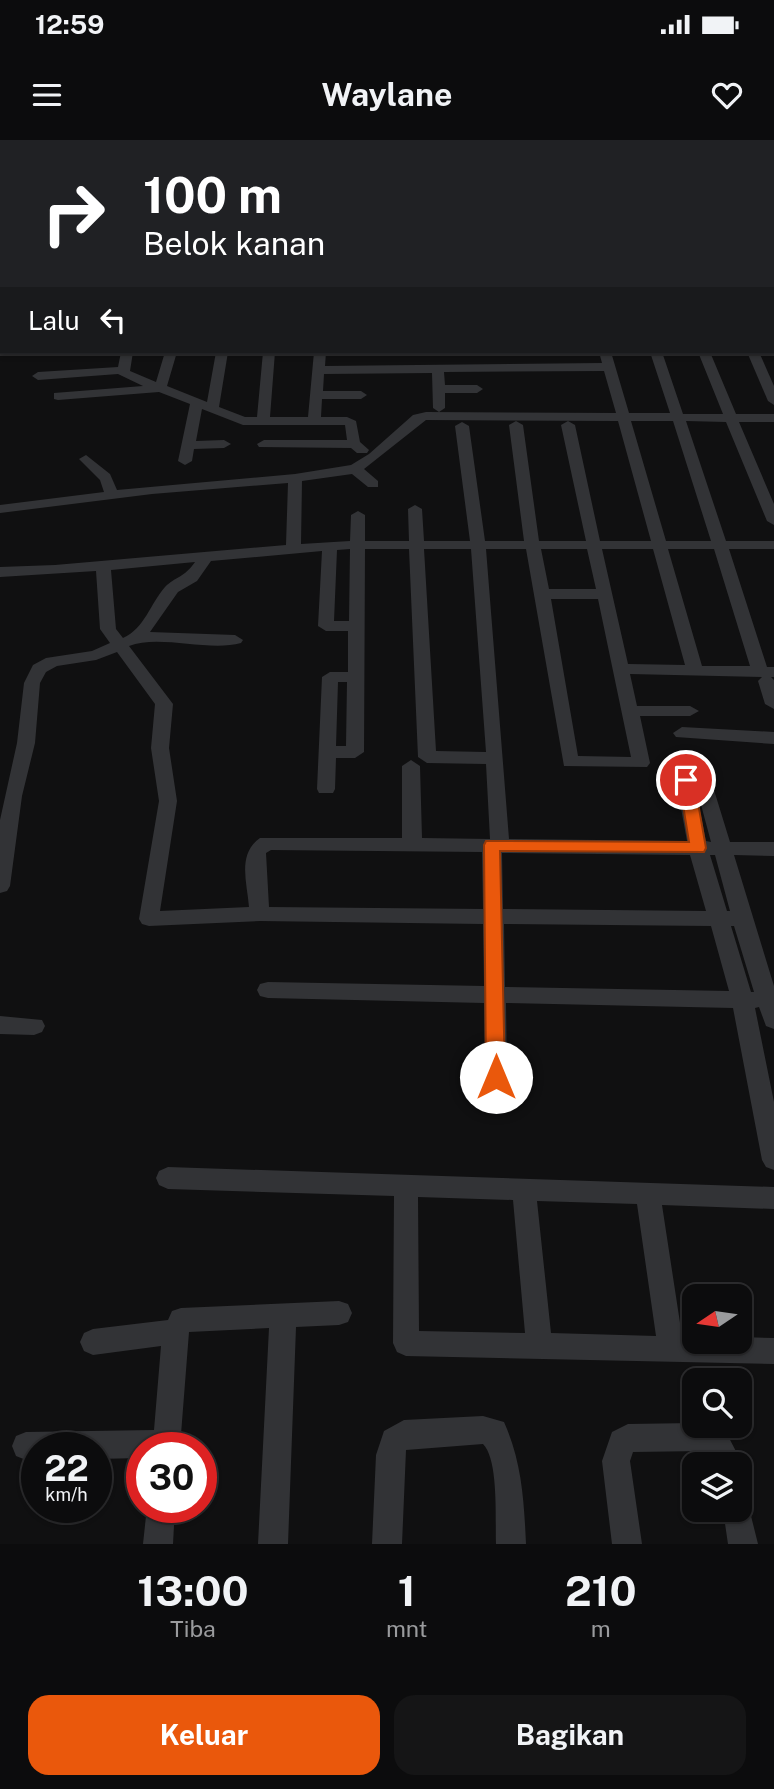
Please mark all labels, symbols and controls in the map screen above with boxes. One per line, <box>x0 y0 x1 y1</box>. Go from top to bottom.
text: 12:59 <box>35 9 104 40</box>
icon: menu <box>28 76 66 114</box>
text: Waylane <box>322 76 452 113</box>
icon: heart <box>708 76 746 114</box>
text: 100 m <box>143 166 282 224</box>
icon: right <box>28 168 119 259</box>
text: Belok kanan <box>143 225 325 262</box>
icon: left <box>94 301 132 339</box>
text: Lalu <box>28 305 80 336</box>
pin <box>656 750 716 810</box>
icon: arrive <box>667 761 705 799</box>
position arrow <box>459 1040 533 1114</box>
north arrow <box>682 1284 752 1354</box>
map controls <box>682 1284 752 1522</box>
button: search <box>682 1368 752 1438</box>
speed limit sign: 30 <box>126 1432 217 1523</box>
text: 22 <box>44 1448 89 1489</box>
button: layers <box>682 1452 752 1522</box>
text: km/h <box>45 1484 88 1505</box>
text: 13:00 <box>137 1566 249 1615</box>
text: 1 <box>398 1566 416 1615</box>
text: 210 <box>565 1566 637 1615</box>
text: Tiba <box>170 1615 216 1642</box>
text: mnt <box>386 1615 428 1642</box>
text: m <box>591 1615 611 1642</box>
button: Keluar <box>28 1695 380 1775</box>
button: Bagikan <box>394 1695 746 1775</box>

